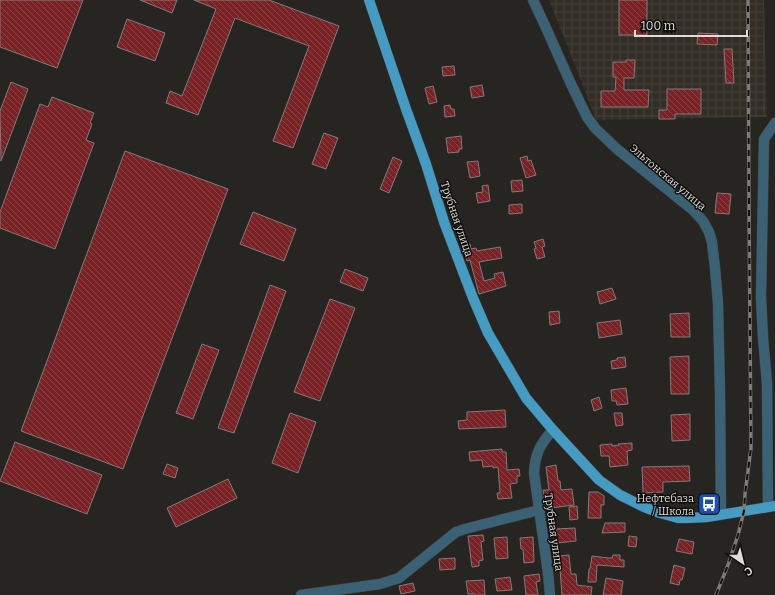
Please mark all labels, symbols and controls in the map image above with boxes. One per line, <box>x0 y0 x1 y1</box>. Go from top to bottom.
scale bar <box>635 12 747 38</box>
text: 100 m <box>641 19 676 33</box>
street label: Эльтонская улица <box>627 142 709 213</box>
street label: Трубная улица <box>438 180 475 258</box>
bus stop icon: Нефтебаза / Школа <box>696 491 722 517</box>
street label: Трубная улица <box>542 492 565 572</box>
place label: Нефтебаза / Школа <box>637 492 694 518</box>
north arrow <box>723 543 763 583</box>
text: С <box>742 563 755 578</box>

